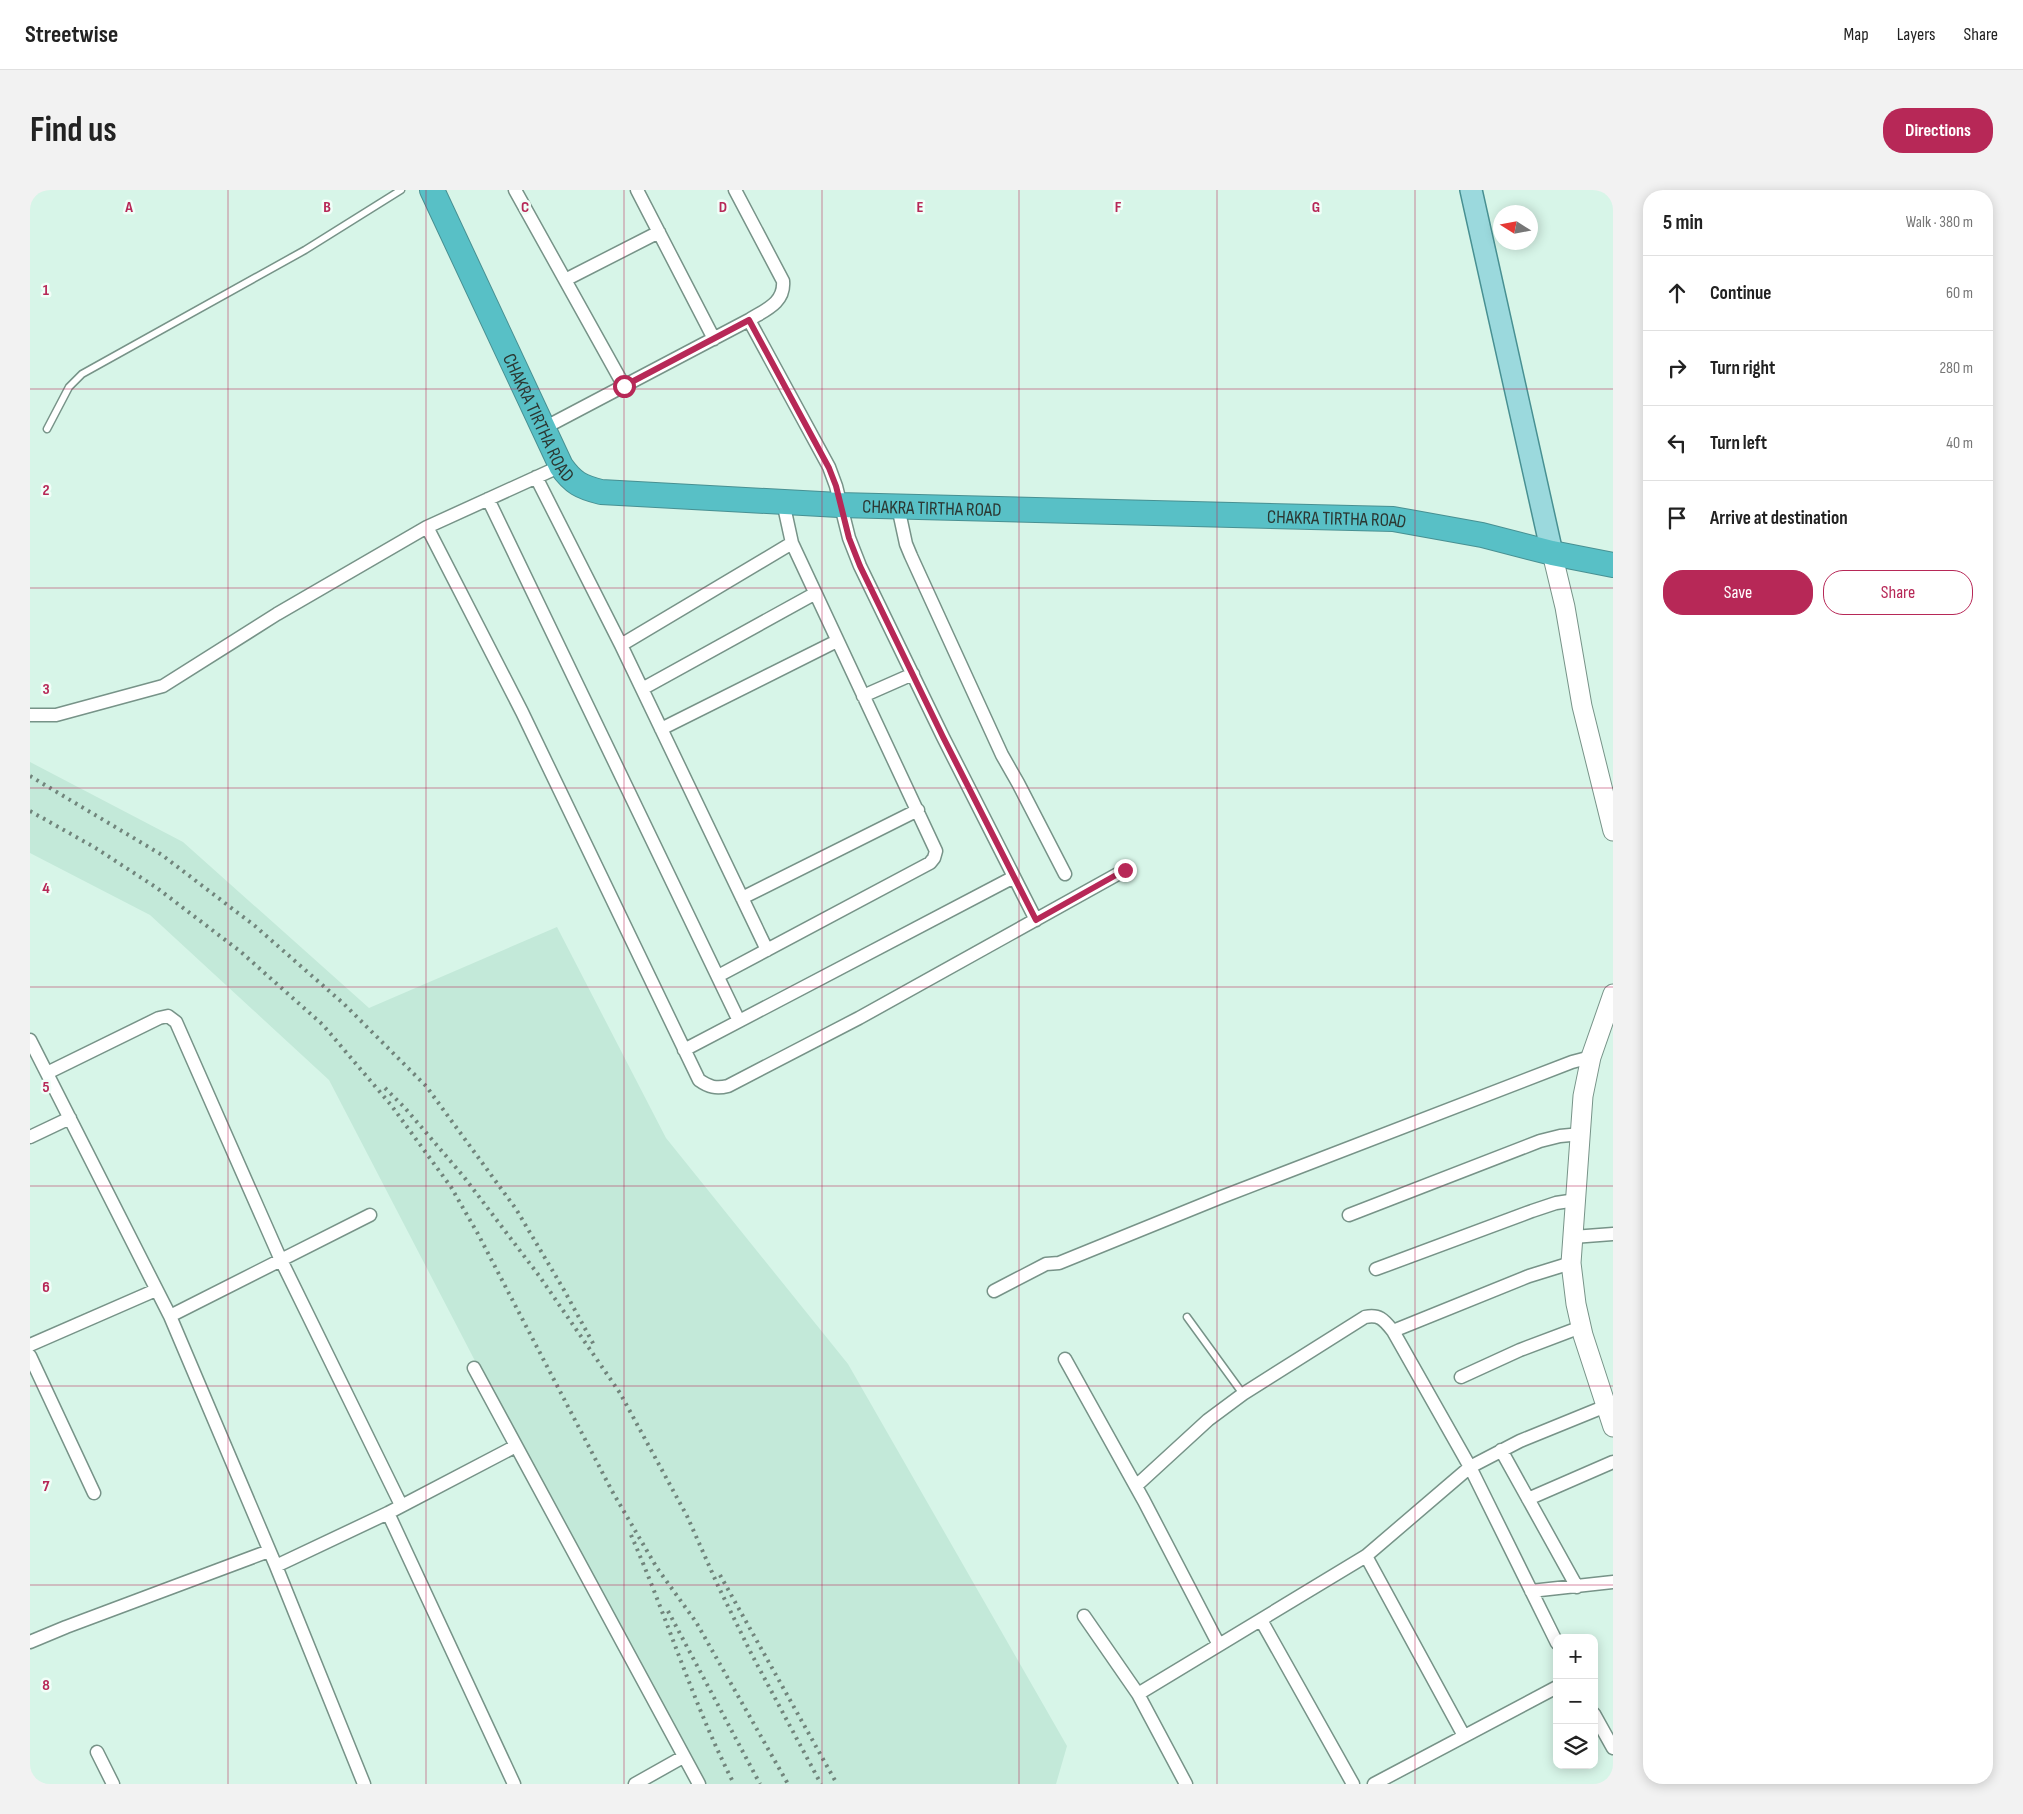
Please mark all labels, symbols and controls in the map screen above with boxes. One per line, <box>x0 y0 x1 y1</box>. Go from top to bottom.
text: Streetwise <box>25 20 118 49</box>
text: Map <box>1844 24 1869 45</box>
text: Layers <box>1897 24 1936 45</box>
text: Share <box>1964 24 1998 45</box>
button: Directions <box>1883 108 1993 153</box>
text: Find us <box>30 109 117 152</box>
text: A <box>124 198 133 217</box>
text: B <box>323 198 331 217</box>
text: C <box>521 198 529 217</box>
text: D <box>719 198 727 217</box>
text: E <box>917 198 924 217</box>
text: F <box>1115 198 1122 217</box>
text: G <box>1312 198 1320 217</box>
north arrow <box>1493 205 1538 250</box>
text: 5 min <box>1663 210 1703 235</box>
text: Walk · 380 m <box>1906 213 1973 232</box>
icon: ahead <box>1663 279 1691 307</box>
text: 1 <box>43 281 50 300</box>
text: Continue <box>1710 282 1771 305</box>
text: 60 m <box>1946 284 1973 303</box>
street label: CHAKRA TIRTHA ROAD <box>497 350 579 487</box>
icon: right <box>1663 354 1691 382</box>
text: Turn right <box>1710 357 1775 380</box>
text: 280 m <box>1939 359 1973 378</box>
route start <box>613 375 636 398</box>
icon: left <box>1663 429 1691 457</box>
text: Turn left <box>1710 432 1767 455</box>
text: 40 m <box>1946 434 1973 453</box>
text: 2 <box>42 481 50 500</box>
street label: CHAKRA TIRTHA ROAD <box>862 496 1002 522</box>
icon: arrive <box>1663 504 1691 532</box>
street label: CHAKRA TIRTHA ROAD <box>1267 506 1408 534</box>
text: Arrive at destination <box>1710 507 1848 530</box>
button: Save <box>1663 570 1813 615</box>
button: Share <box>1823 570 1973 615</box>
text: 3 <box>42 680 50 699</box>
route end <box>1114 859 1137 882</box>
text: 4 <box>42 879 50 898</box>
text: 5 <box>42 1078 50 1097</box>
text: 6 <box>42 1278 50 1297</box>
text: 7 <box>43 1477 50 1496</box>
map controls <box>1553 1634 1598 1769</box>
button: + <box>1553 1634 1598 1679</box>
text: 8 <box>42 1676 50 1695</box>
button: − <box>1553 1679 1598 1724</box>
button: layers <box>1553 1724 1598 1769</box>

